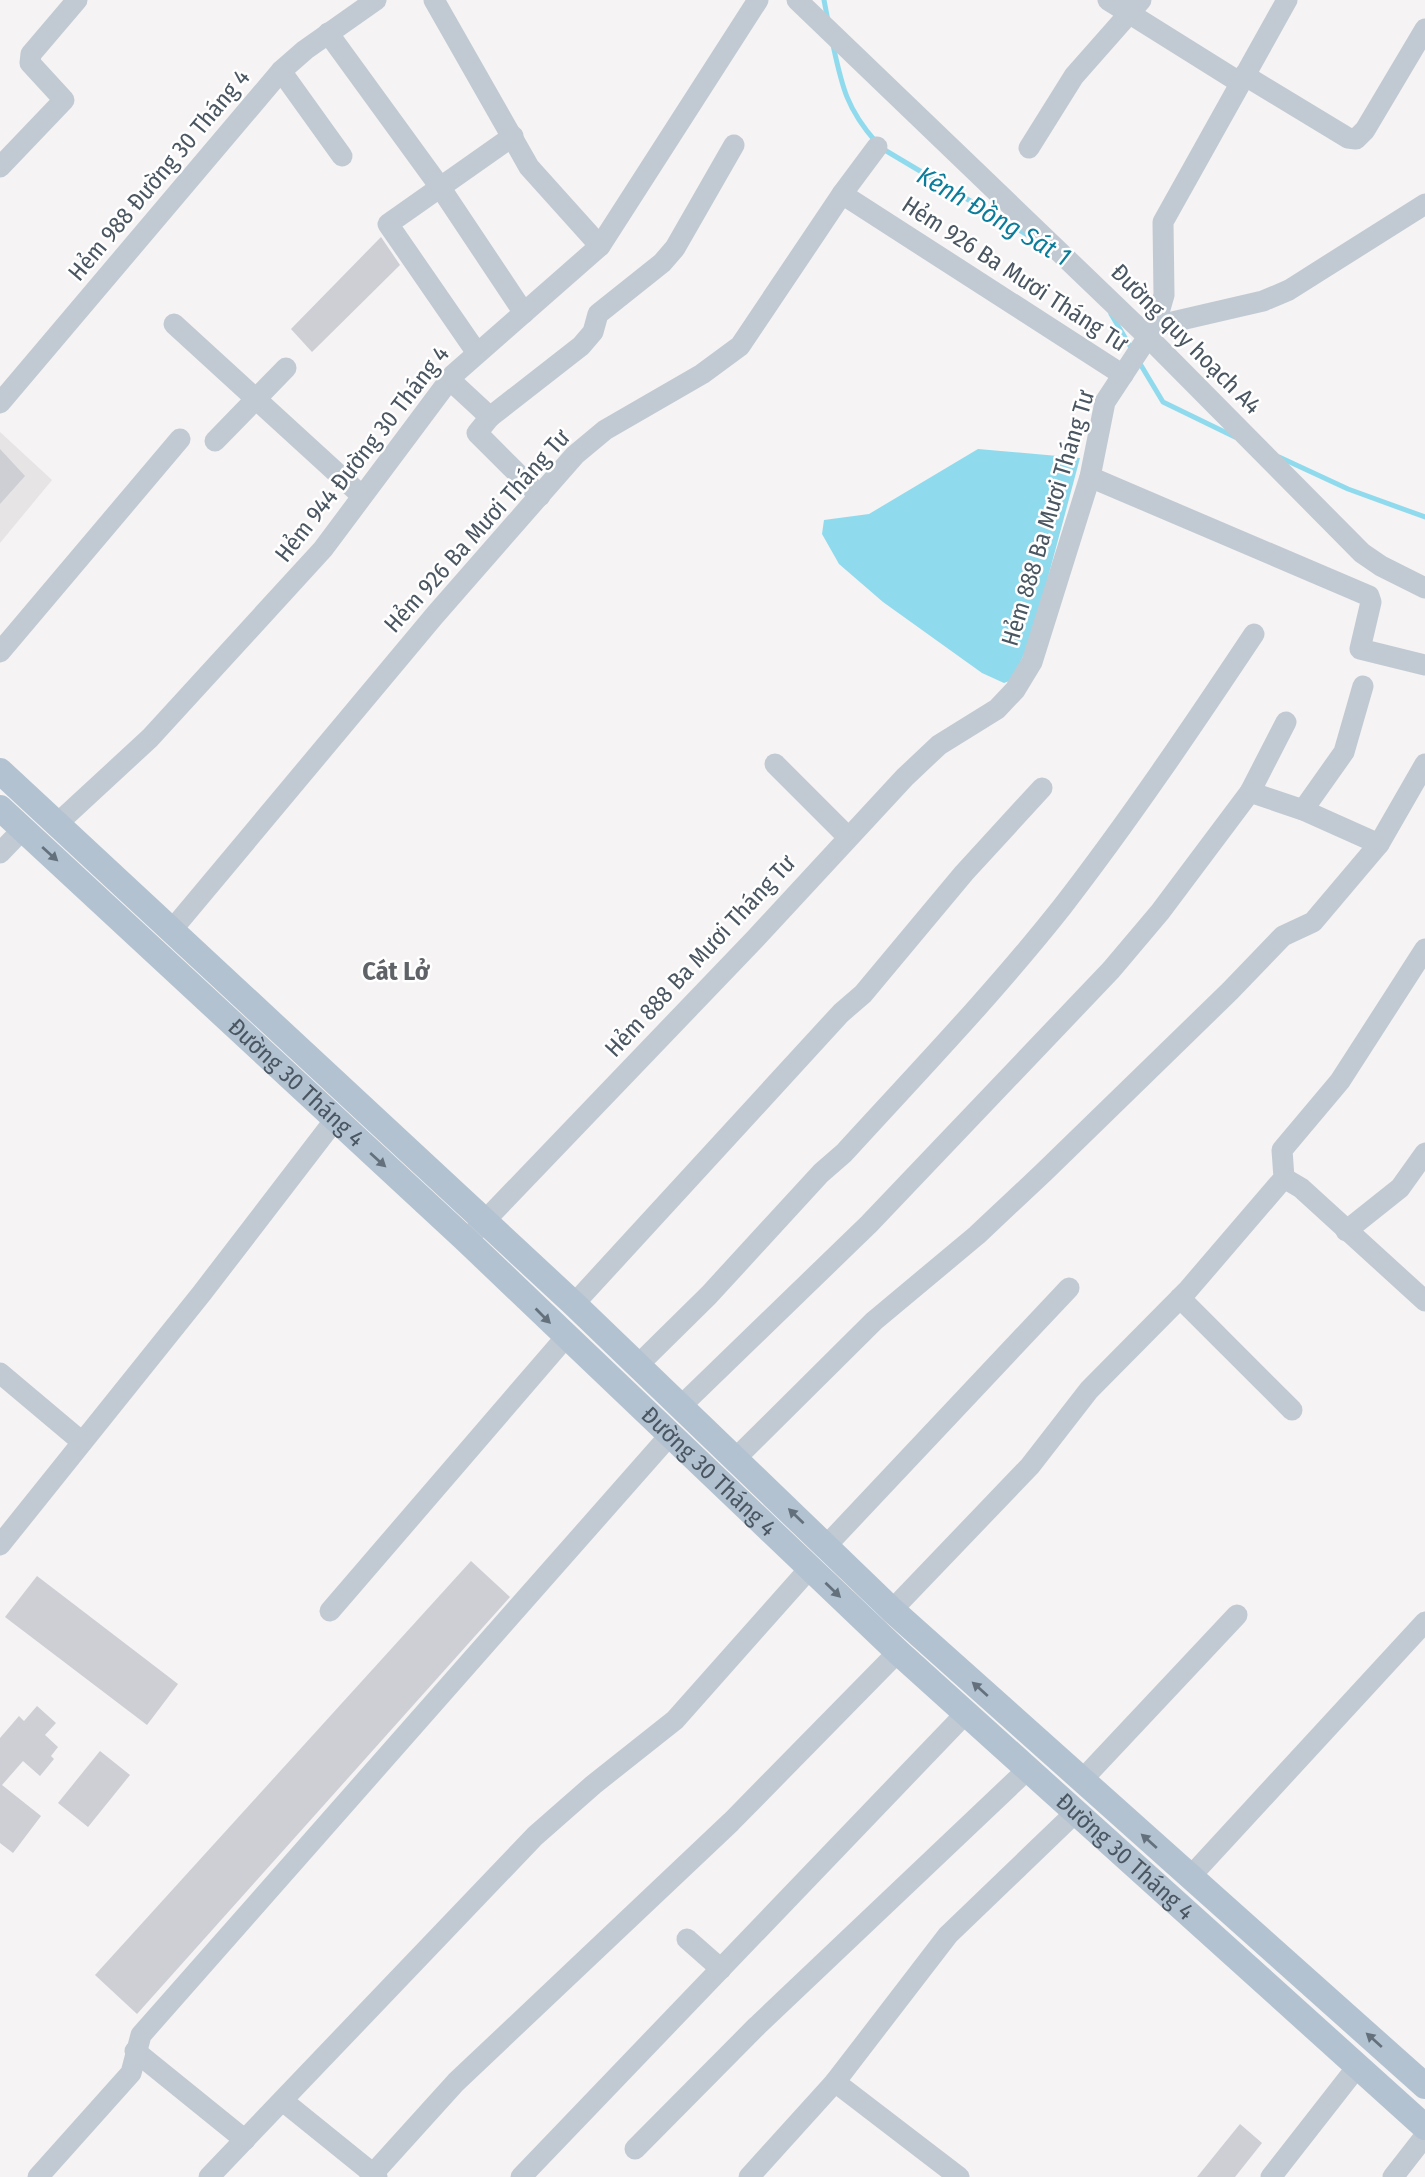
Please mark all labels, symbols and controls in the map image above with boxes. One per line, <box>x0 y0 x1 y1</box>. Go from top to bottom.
street label: Hẻm 988 Đường 30 Tháng 4 <box>62 64 256 286</box>
water label: Kênh Đồng Sát 1 <box>912 160 1076 273</box>
street label: Hẻm 926 Ba Mươi Tháng Tư <box>897 191 1134 358</box>
street label: Đường quy hoạch A4 <box>1105 258 1267 420</box>
street label: Hẻm 944 Đường 30 Tháng 4 <box>269 341 455 567</box>
street label: Hẻm 888 Ba Mươi Tháng Tư <box>996 386 1100 649</box>
street label: Hẻm 926 Ba Mươi Tháng Tư <box>378 423 576 638</box>
one-way arrow <box>41 846 58 862</box>
street label: Hẻm 888 Ba Mươi Tháng Tư <box>599 849 801 1063</box>
district label: Cát Lở <box>362 956 431 987</box>
street label: Đường 30 Tháng 4 <box>222 1013 370 1153</box>
one-way arrow <box>369 1152 387 1168</box>
one-way arrow <box>534 1308 551 1325</box>
street label: Đường 30 Tháng 4 <box>636 1401 782 1542</box>
one-way arrow <box>788 1509 805 1525</box>
one-way arrow <box>824 1582 841 1598</box>
one-way arrow <box>972 1681 989 1697</box>
street label: Đường 30 Tháng 4 <box>1051 1788 1199 1926</box>
one-way arrow <box>1141 1833 1158 1849</box>
one-way arrow <box>1366 2033 1383 2049</box>

